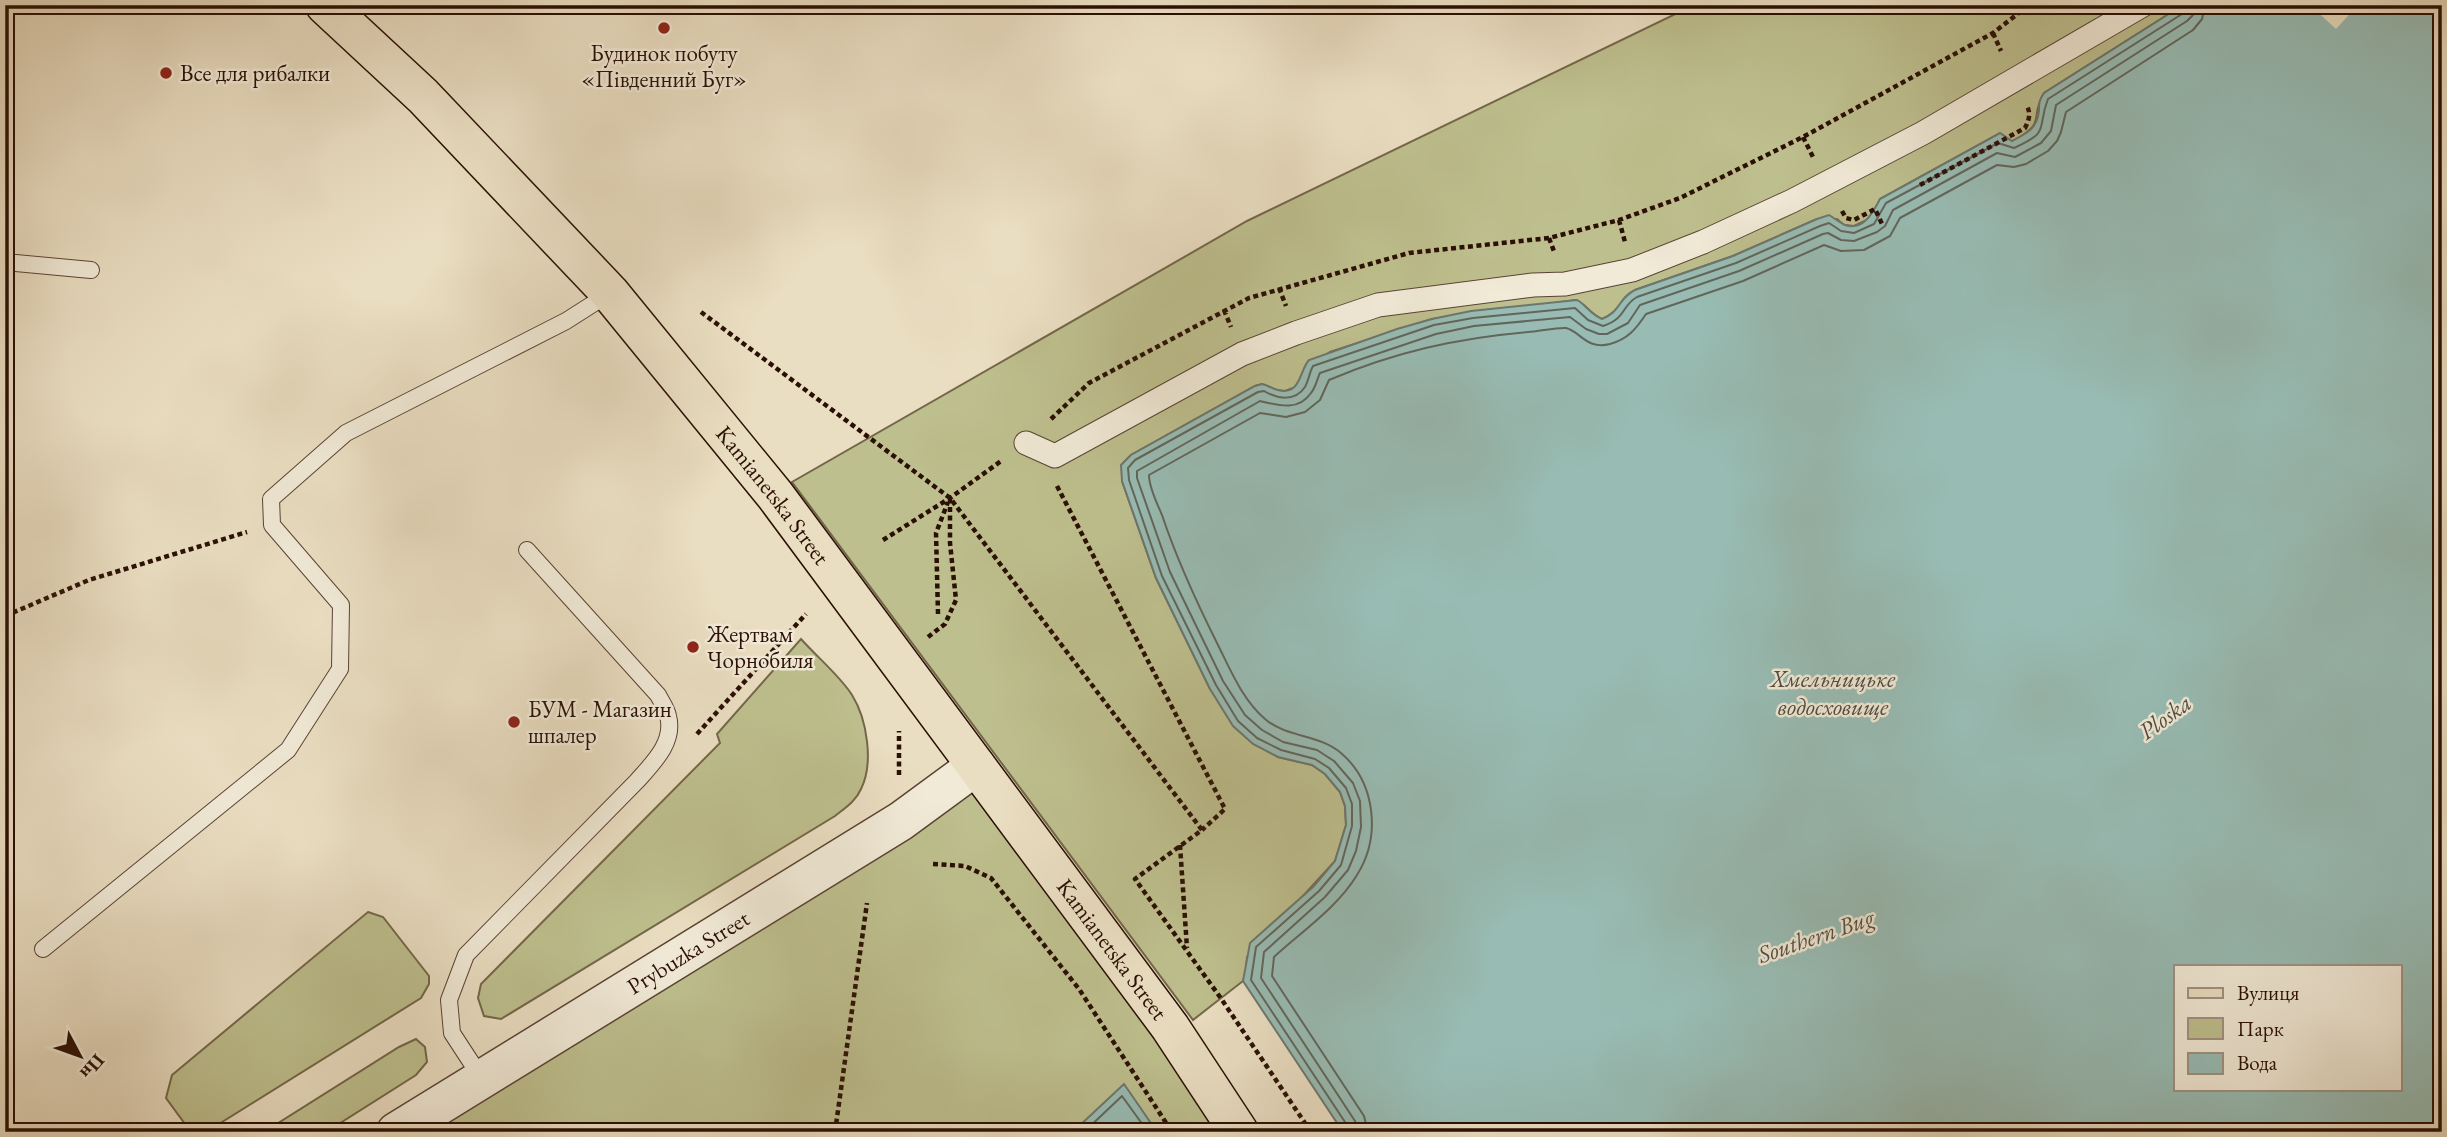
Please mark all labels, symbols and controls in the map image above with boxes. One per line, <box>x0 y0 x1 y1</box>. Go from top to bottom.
marker: Будинок побуту «Південний Буг» <box>656 20 672 36</box>
place label: Будинок побуту «Південний Буг» <box>581 38 747 94</box>
place label: Все для рибалки <box>180 58 330 88</box>
marker: Все для рибалки <box>158 65 174 81</box>
street label: Kamianetska Street <box>709 419 837 571</box>
place label: Жертвам Чорнобиля <box>706 619 814 675</box>
marker: Жертвам Чорнобиля <box>685 639 701 655</box>
water label: Хмельницьке водосховище <box>1769 663 1896 722</box>
water label: Ploska <box>2132 687 2197 746</box>
place label: БУМ - Магазин шпалер <box>528 694 672 750</box>
marker: БУМ - Магазин шпалер <box>506 714 522 730</box>
street label: Kamianetska Street <box>1050 873 1175 1027</box>
water label: Southern Bug <box>1752 901 1879 970</box>
street label: Prybuzka Street <box>621 903 755 1001</box>
legend <box>2174 965 2402 1092</box>
text: Вулиця <box>2237 979 2299 1006</box>
text: Парк <box>2237 1015 2284 1042</box>
north arrow <box>46 1021 116 1092</box>
text: Пн <box>74 1049 110 1085</box>
text: Вода <box>2237 1049 2278 1076</box>

